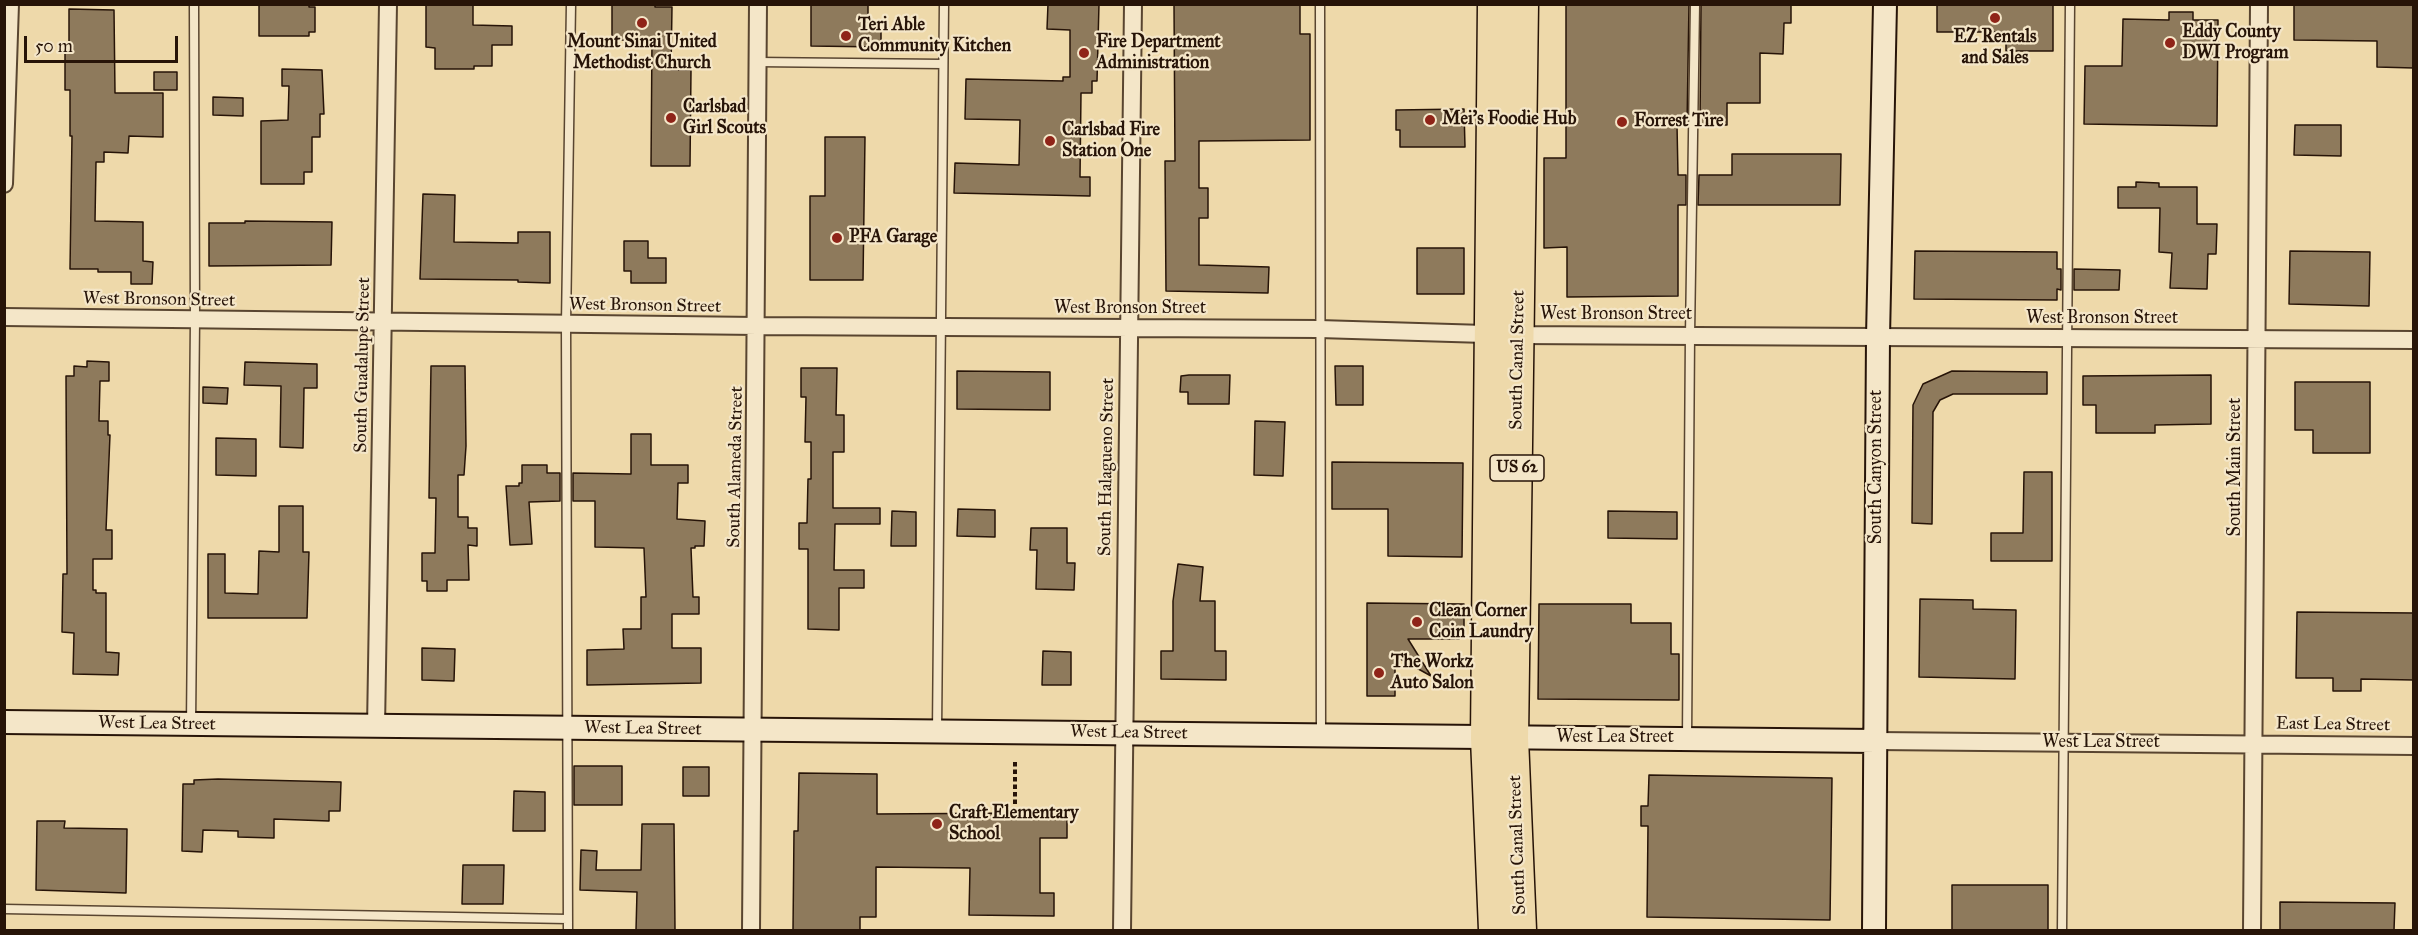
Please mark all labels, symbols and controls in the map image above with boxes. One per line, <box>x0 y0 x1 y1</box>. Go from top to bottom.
marker: EZ Rentals and Sales <box>1988 11 2002 25</box>
place label: Teri Able Community Kitchen <box>858 15 1011 57</box>
marker: Mount Sinai United Methodist Church <box>635 16 649 30</box>
place label: Eddy County DWI Program <box>2182 22 2289 64</box>
scale bar <box>27 24 182 62</box>
place label: EZ Rentals and Sales <box>1953 27 2037 70</box>
marker: Teri Able Community Kitchen <box>839 29 853 43</box>
place label: Mount Sinai United Methodist Church <box>567 32 717 74</box>
place label: Fire Department Administration <box>1096 32 1221 74</box>
text: 50 m <box>35 35 73 57</box>
marker: Eddy County DWI Program <box>2163 36 2177 50</box>
marker: Fire Department Administration <box>1077 46 1091 60</box>
place label: Carlsbad Girl Scouts <box>683 97 766 140</box>
place label: Mei's Foodie Hub <box>1442 109 1576 131</box>
marker: Carlsbad Girl Scouts <box>664 111 678 125</box>
place label: Forrest Tire <box>1634 111 1724 133</box>
marker: Mei's Foodie Hub <box>1423 113 1437 127</box>
marker: Forrest Tire <box>1615 115 1629 129</box>
place label: Carlsbad Fire Station One <box>1062 120 1160 162</box>
marker: Carlsbad Fire Station One <box>1043 134 1057 148</box>
place label: PFA Garage <box>849 227 937 249</box>
marker: PFA Garage <box>830 231 844 245</box>
street label: South Guadalupe Street <box>351 277 375 453</box>
street label: West Bronson Street <box>83 288 235 312</box>
street label: South Canal Street <box>1506 290 1530 430</box>
street label: West Bronson Street <box>569 294 721 318</box>
street label: West Bronson Street <box>1054 298 1206 320</box>
street label: West Bronson Street <box>1540 304 1692 326</box>
street label: West Bronson Street <box>2026 308 2178 330</box>
street label: South Halagueno Street <box>1095 378 1119 556</box>
street label: South Alameda Street <box>724 386 748 548</box>
street label: South Canyon Street <box>1866 390 1888 544</box>
street label: South Main Street <box>2225 398 2247 536</box>
road number: US 62 <box>1490 455 1544 481</box>
place label: Clean Corner Coin Laundry <box>1429 601 1533 644</box>
marker: Clean Corner Coin Laundry <box>1410 615 1424 629</box>
place label: The Workz Auto Salon <box>1391 652 1474 694</box>
marker: The Workz Auto Salon <box>1372 666 1386 680</box>
street label: West Lea Street <box>98 712 216 736</box>
street label: East Lea Street <box>2276 713 2390 737</box>
street label: West Lea Street <box>584 717 702 741</box>
street label: West Lea Street <box>1070 721 1188 745</box>
street label: West Lea Street <box>1556 727 1674 749</box>
street label: West Lea Street <box>2042 732 2160 754</box>
street label: South Canal Street <box>1505 775 1531 915</box>
place label: Craft Elementary School <box>949 803 1079 846</box>
marker: Craft Elementary School <box>930 817 944 831</box>

